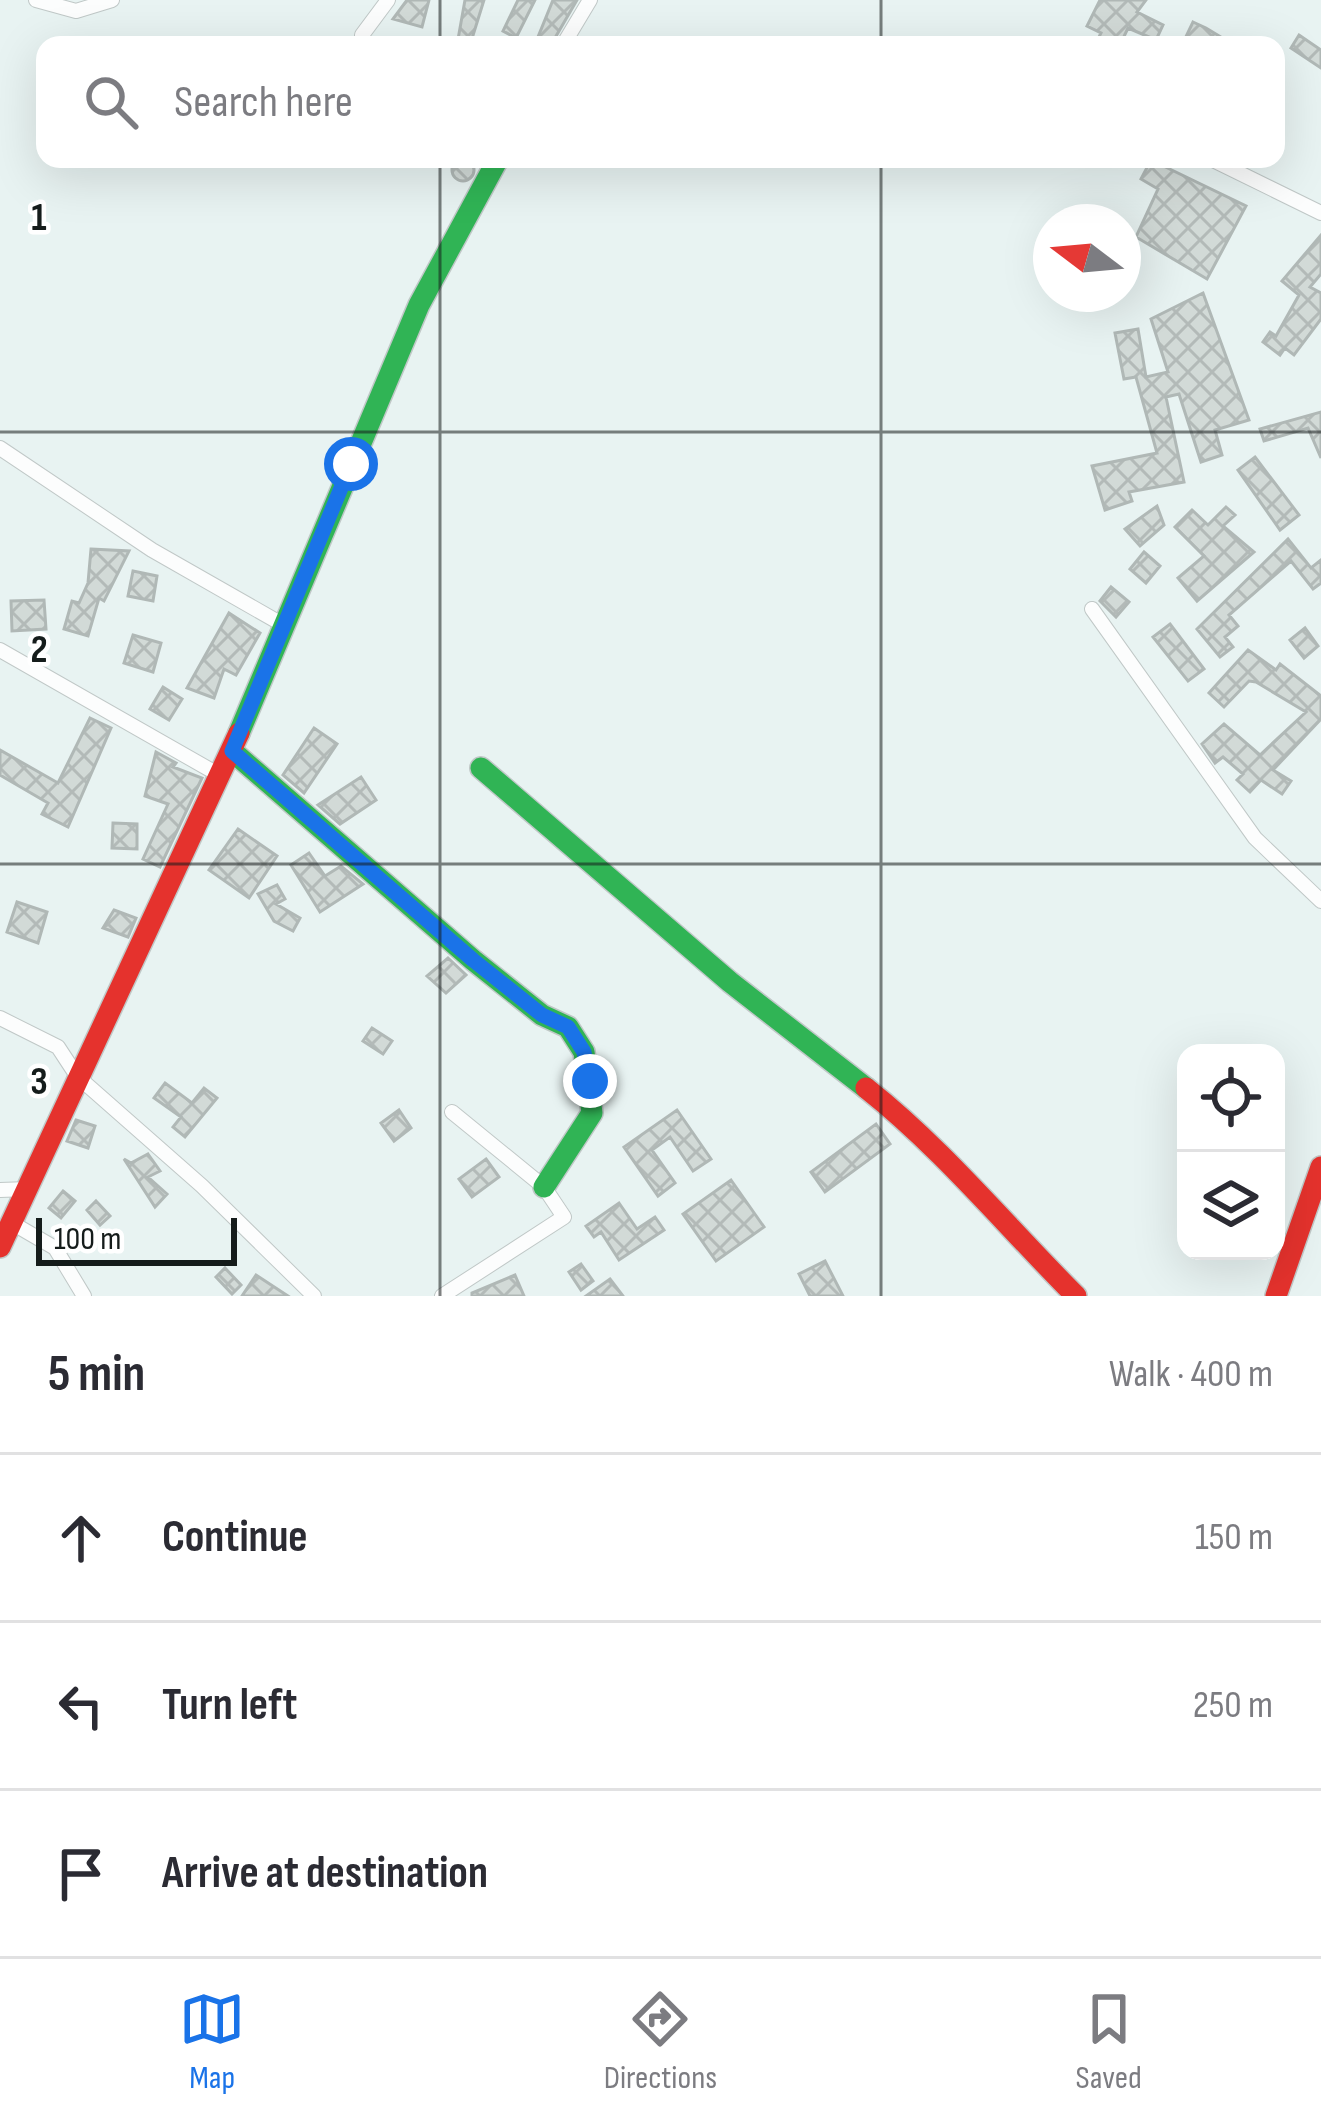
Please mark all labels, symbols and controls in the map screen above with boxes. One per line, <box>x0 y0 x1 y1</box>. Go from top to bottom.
search box <box>36 36 1285 168</box>
icon: search <box>78 69 144 135</box>
text: Search here <box>174 75 353 130</box>
text: 1 <box>31 195 47 242</box>
north arrow <box>1033 204 1141 312</box>
route start <box>324 437 378 491</box>
text: 2 <box>30 627 48 674</box>
map controls <box>1177 1044 1285 1260</box>
button: locate <box>1177 1044 1285 1152</box>
route end <box>563 1054 617 1108</box>
text: 3 <box>30 1059 48 1106</box>
button: layers <box>1177 1152 1285 1260</box>
scale bar <box>36 1212 237 1265</box>
text: 100 m <box>54 1219 121 1259</box>
text: 5 min <box>48 1344 145 1405</box>
text: Walk · 400 m <box>1109 1351 1273 1398</box>
icon: ahead <box>48 1505 114 1571</box>
text: Continue <box>162 1510 308 1565</box>
text: 150 m <box>1195 1514 1273 1561</box>
icon: left <box>48 1673 114 1739</box>
text: Turn left <box>162 1678 297 1733</box>
text: 250 m <box>1193 1682 1273 1729</box>
icon: arrive <box>48 1841 114 1907</box>
text: Arrive at destination <box>162 1846 488 1901</box>
tab: Map <box>179 1986 245 2098</box>
tab: Directions <box>604 1986 717 2098</box>
tab: Saved <box>1076 1986 1142 2098</box>

